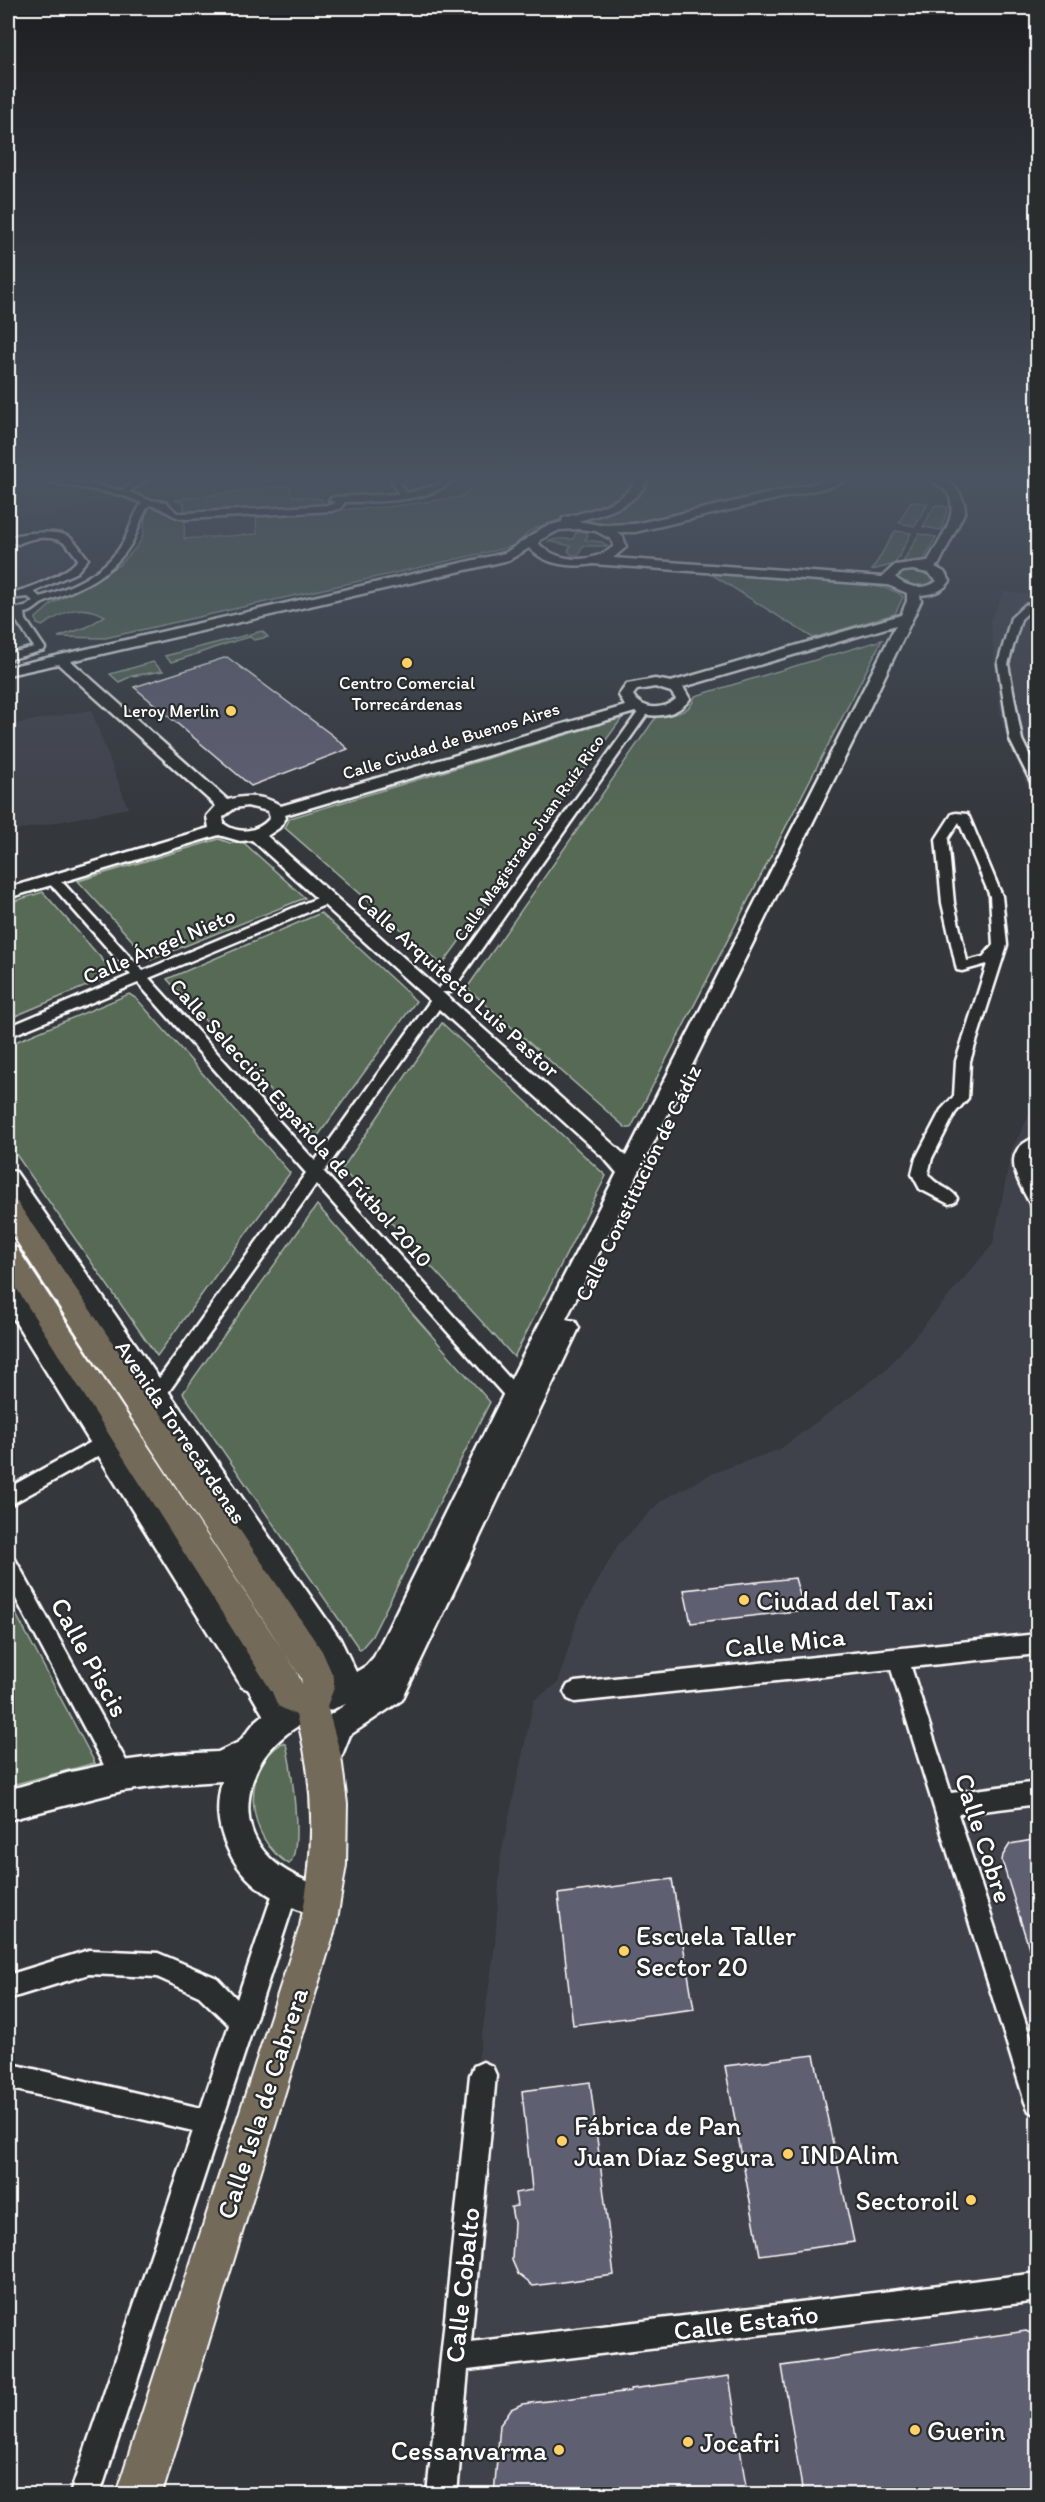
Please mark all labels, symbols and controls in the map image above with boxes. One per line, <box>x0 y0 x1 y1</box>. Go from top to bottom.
marker: Centro Comercial Torrecárdenas <box>400 656 414 670</box>
place label: Centro Comercial Torrecárdenas <box>339 672 475 715</box>
street label: Calle Ciudad de Buenos Aires <box>340 697 562 785</box>
place label: Leroy Merlin <box>123 700 219 722</box>
marker: Leroy Merlin <box>224 704 238 718</box>
street label: Calle Magistrado Juan Ruíz Rico <box>449 730 609 946</box>
street label: Calle Arquitecto Luis Pastor <box>351 887 566 1084</box>
street label: Calle Ángel Nieto <box>78 902 240 990</box>
street label: Calle Selección Española de Fútbol 2010 <box>164 973 438 1273</box>
street label: Calle Constitución de Cádiz <box>569 1060 707 1306</box>
street label: Avenida Torrecárdenas <box>110 1335 252 1529</box>
place label: Ciudad del Taxi <box>756 1584 934 1617</box>
street label: Calle Piscis <box>44 1591 136 1723</box>
marker: Ciudad del Taxi <box>737 1593 751 1607</box>
street label: Calle Mica <box>723 1619 847 1665</box>
street label: Calle Cobre <box>948 1769 1020 1907</box>
place label: Escuela Taller Sector 20 <box>636 1919 796 1983</box>
marker: Escuela Taller Sector 20 <box>617 1944 631 1958</box>
street label: Calle Isla de Cabrera <box>209 1983 315 2223</box>
place label: Fábrica de Pan Juan Díaz Segura <box>574 2109 774 2173</box>
marker: Fábrica de Pan Juan Díaz Segura <box>555 2134 569 2148</box>
place label: INDAlim <box>800 2138 899 2171</box>
marker: INDAlim <box>781 2147 795 2161</box>
place label: Sectoroil <box>855 2184 959 2217</box>
marker: Sectoroil <box>964 2193 978 2207</box>
street label: Calle Cobalto <box>437 2206 487 2364</box>
street label: Calle Estaño <box>672 2297 820 2347</box>
place label: Guerin <box>927 2414 1005 2447</box>
marker: Guerin <box>908 2423 922 2437</box>
place label: Jocafri <box>700 2426 780 2459</box>
place label: Cessanvarma <box>391 2434 547 2467</box>
marker: Jocafri <box>681 2435 695 2449</box>
marker: Cessanvarma <box>552 2443 566 2457</box>

